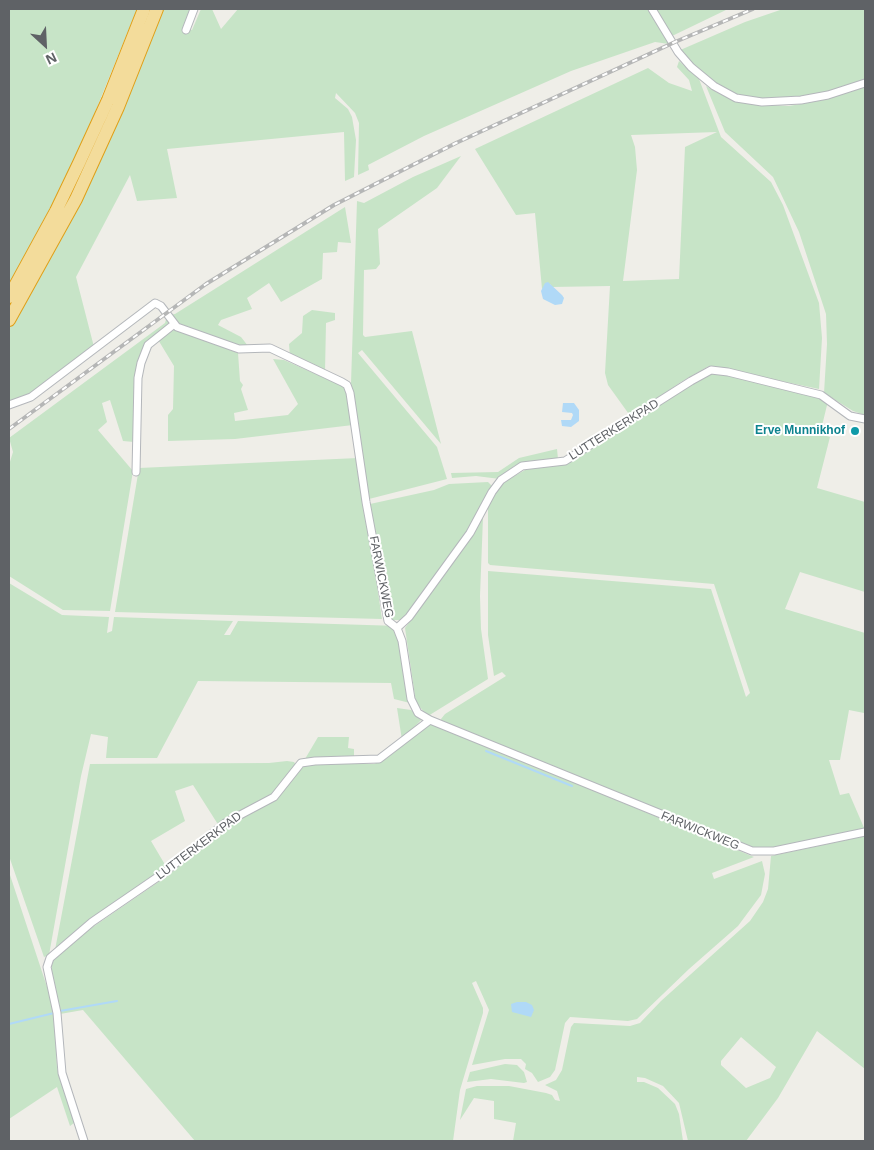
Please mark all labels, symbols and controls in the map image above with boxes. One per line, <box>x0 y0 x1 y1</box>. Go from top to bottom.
north arrow <box>20 20 70 70</box>
text: N <box>43 49 59 68</box>
street label: LUTTERKERKPAD <box>566 397 662 463</box>
place label: Erve Munnikhof <box>755 424 845 438</box>
marker: Erve Munnikhof <box>849 425 861 437</box>
street label: FARWICKWEG <box>366 535 396 619</box>
street label: LUTTERKERKPAD <box>153 809 245 883</box>
street label: FARWICKWEG <box>659 809 741 853</box>

